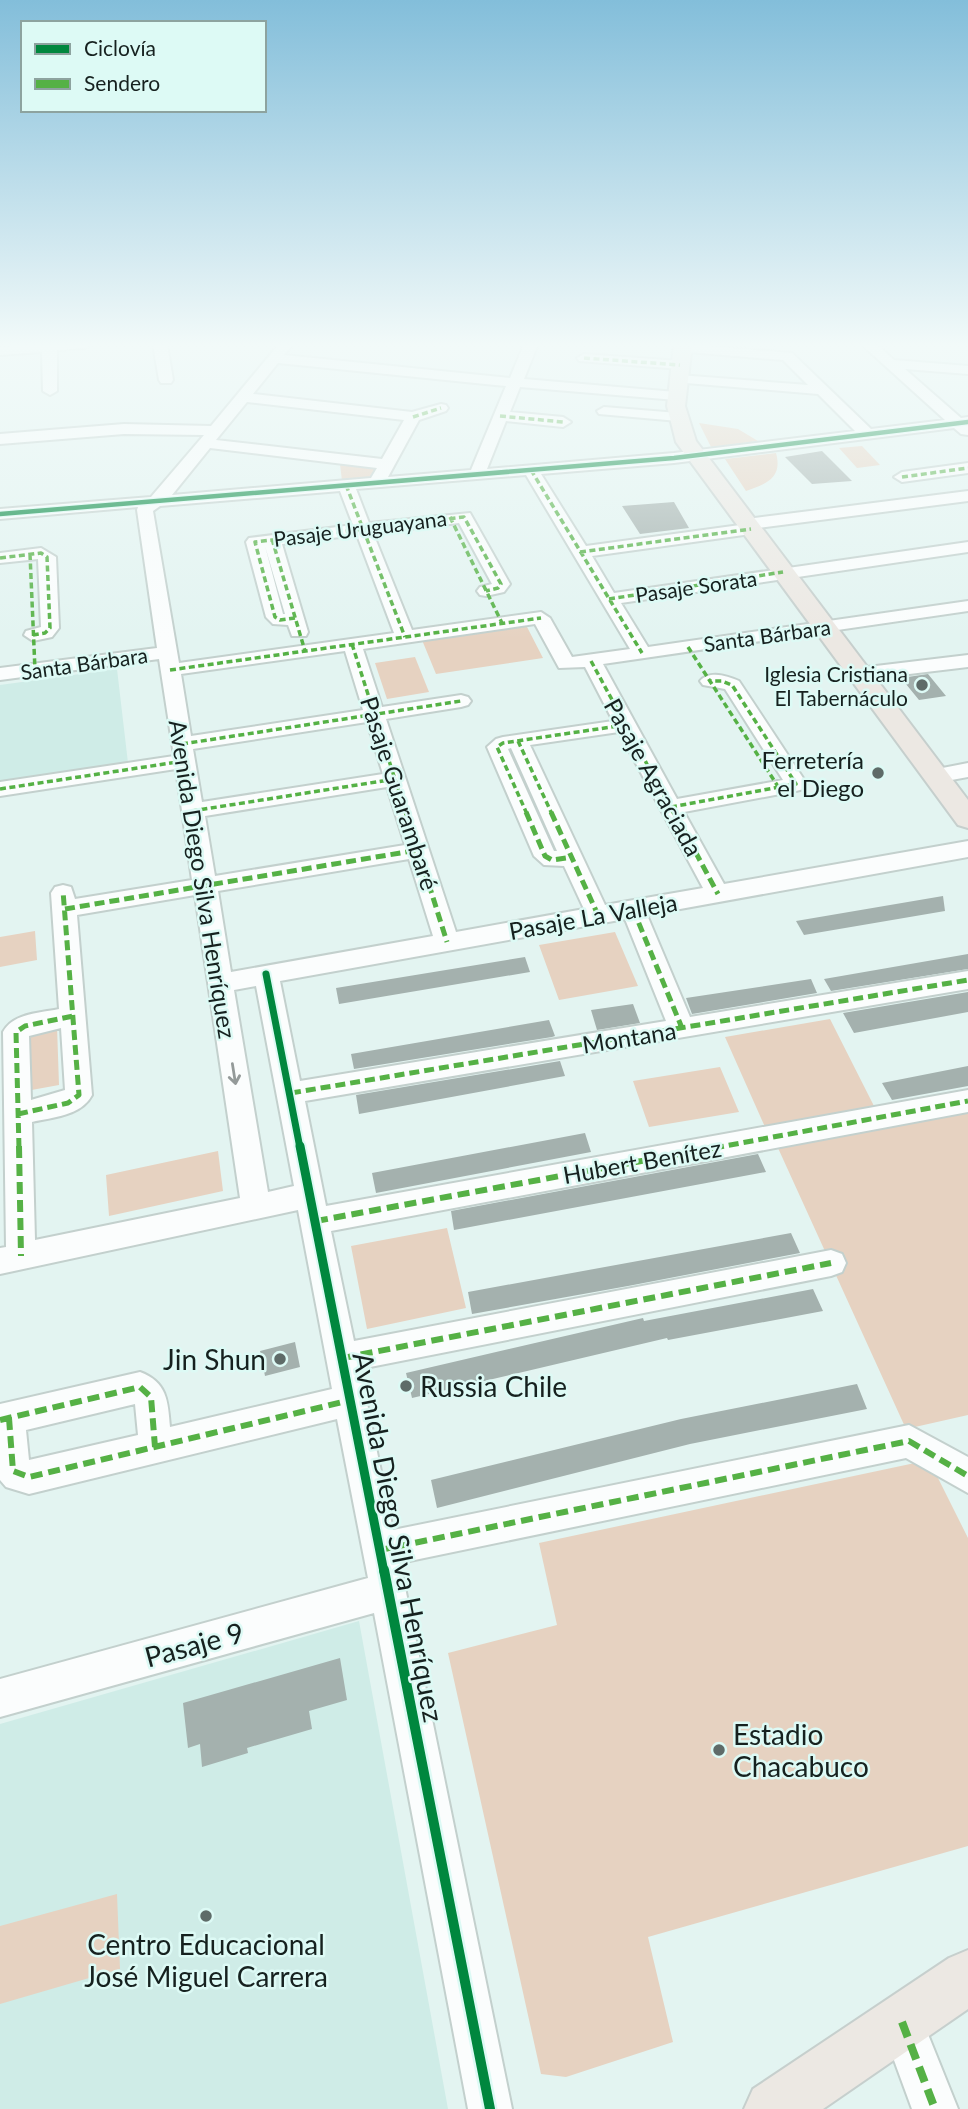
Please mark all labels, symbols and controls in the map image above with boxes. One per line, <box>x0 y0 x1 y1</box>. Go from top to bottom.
legend <box>21 21 266 112</box>
text: Ciclovía <box>84 35 156 60</box>
text: Sendero <box>84 70 160 95</box>
street label: Pasaje Uruguayana <box>272 505 448 551</box>
street label: Pasaje Sorata <box>633 565 759 607</box>
street label: Santa Bárbara <box>702 614 832 656</box>
street label: Santa Bárbara <box>19 642 149 684</box>
place label: Iglesia Cristiana El Tabernáculo <box>764 661 908 710</box>
marker: Iglesia Cristiana El Tabernáculo <box>914 677 930 693</box>
street label: Pasaje Guarambaré <box>355 692 445 894</box>
street label: Pasaje Agraciada <box>599 693 709 861</box>
street label: Avenida Diego Silva Henríquez <box>163 717 243 1041</box>
place label: Ferretería el Diego <box>762 745 864 802</box>
marker: Ferretería el Diego <box>870 765 886 781</box>
street label: Pasaje La Valleja <box>507 887 679 945</box>
street label: Montana <box>580 1015 678 1059</box>
one-way arrow <box>228 1062 241 1085</box>
street label: Hubert Benítez <box>561 1133 724 1189</box>
place label: Jin Shun <box>163 1342 266 1376</box>
street label: Avenida Diego Silva Henríquez <box>346 1349 452 1725</box>
marker: Jin Shun <box>272 1351 288 1367</box>
place label: Russia Chile <box>420 1369 567 1403</box>
marker: Russia Chile <box>398 1378 414 1394</box>
street label: Pasaje 9 <box>141 1614 247 1674</box>
place label: Estadio Chacabuco <box>733 1717 869 1783</box>
marker: Estadio Chacabuco <box>711 1742 727 1758</box>
marker: Centro Educacional José Miguel Carrera <box>198 1908 214 1924</box>
place label: Centro Educacional José Miguel Carrera <box>84 1927 328 1993</box>

